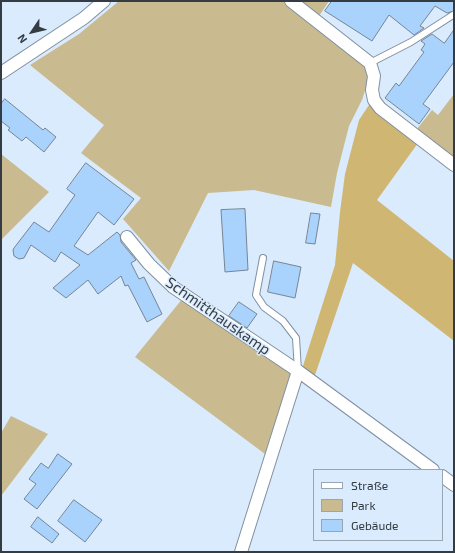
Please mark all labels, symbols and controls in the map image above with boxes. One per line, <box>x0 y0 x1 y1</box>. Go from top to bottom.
north arrow <box>12 12 52 52</box>
text: N <box>14 32 29 46</box>
street label: Schmitthauskamp <box>162 273 274 359</box>
legend <box>313 469 443 541</box>
text: Straße <box>351 478 388 492</box>
text: Park <box>351 498 376 512</box>
text: Gebäude <box>351 518 399 532</box>

